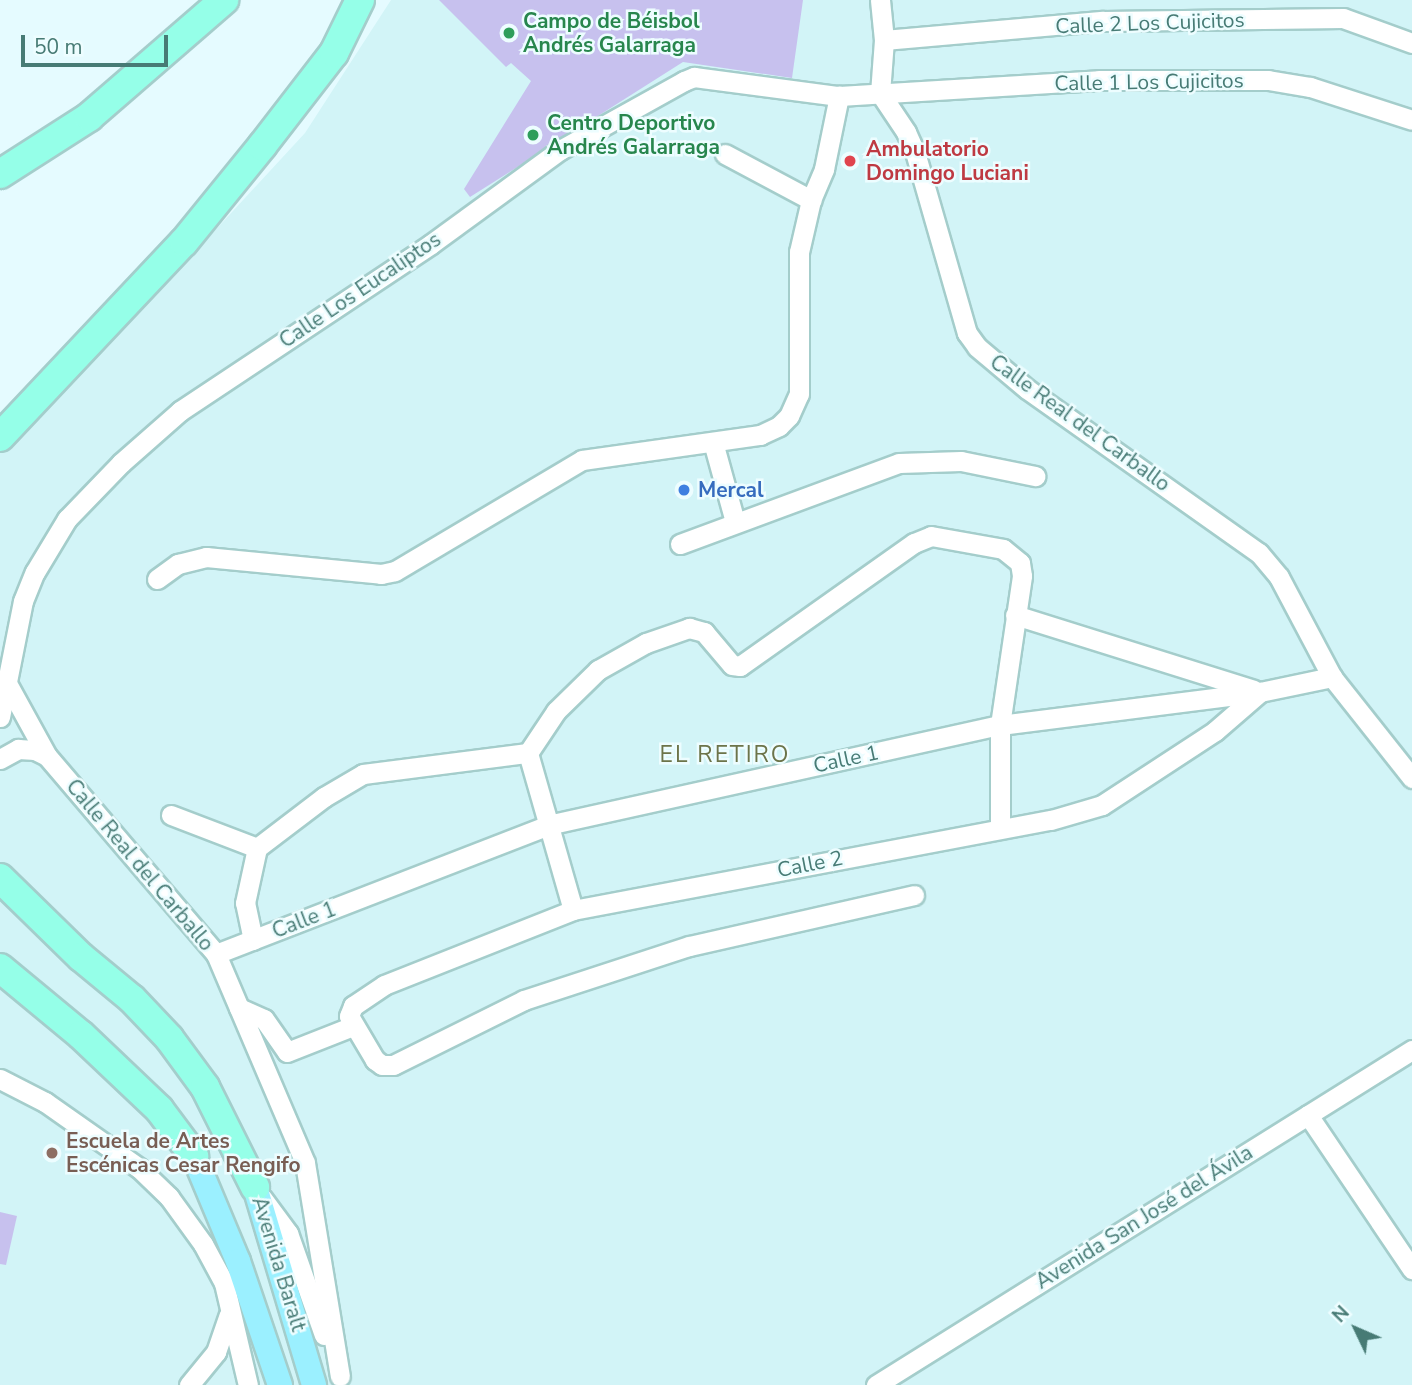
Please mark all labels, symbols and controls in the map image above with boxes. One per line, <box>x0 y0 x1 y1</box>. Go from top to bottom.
street label: Calle 2 Los Cujicitos <box>1055 7 1245 39</box>
place label: Campo de Béisbol Andrés Galarraga <box>523 8 700 58</box>
scale bar <box>24 21 172 65</box>
marker: Campo de Béisbol Andrés Galarraga <box>501 25 517 41</box>
text: 50 m <box>34 33 83 61</box>
street label: Calle 1 Los Cujicitos <box>1054 68 1244 96</box>
place label: Centro Deportivo Andrés Galarraga <box>547 110 720 160</box>
marker: Centro Deportivo Andrés Galarraga <box>525 127 541 143</box>
place label: Ambulatorio Domingo Luciani <box>866 136 1029 186</box>
marker: Ambulatorio Domingo Luciani <box>840 151 860 171</box>
street label: Calle Los Eucaliptos <box>274 227 446 353</box>
street label: Calle Real del Carballo <box>985 349 1175 497</box>
place label: Mercal <box>698 477 764 503</box>
marker: Mercal <box>676 482 692 498</box>
street label: Calle 1 <box>811 740 881 778</box>
district label: EL RETIRO <box>661 741 789 769</box>
street label: Calle Real del Carballo <box>61 774 219 956</box>
street label: Calle 2 <box>775 845 845 883</box>
street label: Calle 1 <box>268 896 340 944</box>
place label: Escuela de Artes Escénicas Cesar Rengifo <box>66 1128 301 1178</box>
street label: Avenida San José del Ávila <box>1031 1140 1257 1294</box>
marker: Escuela de Artes Escénicas Cesar Rengifo <box>44 1145 60 1161</box>
street label: Avenida Baralt <box>247 1194 311 1334</box>
north arrow <box>1321 1294 1391 1364</box>
text: N <box>1327 1300 1355 1329</box>

